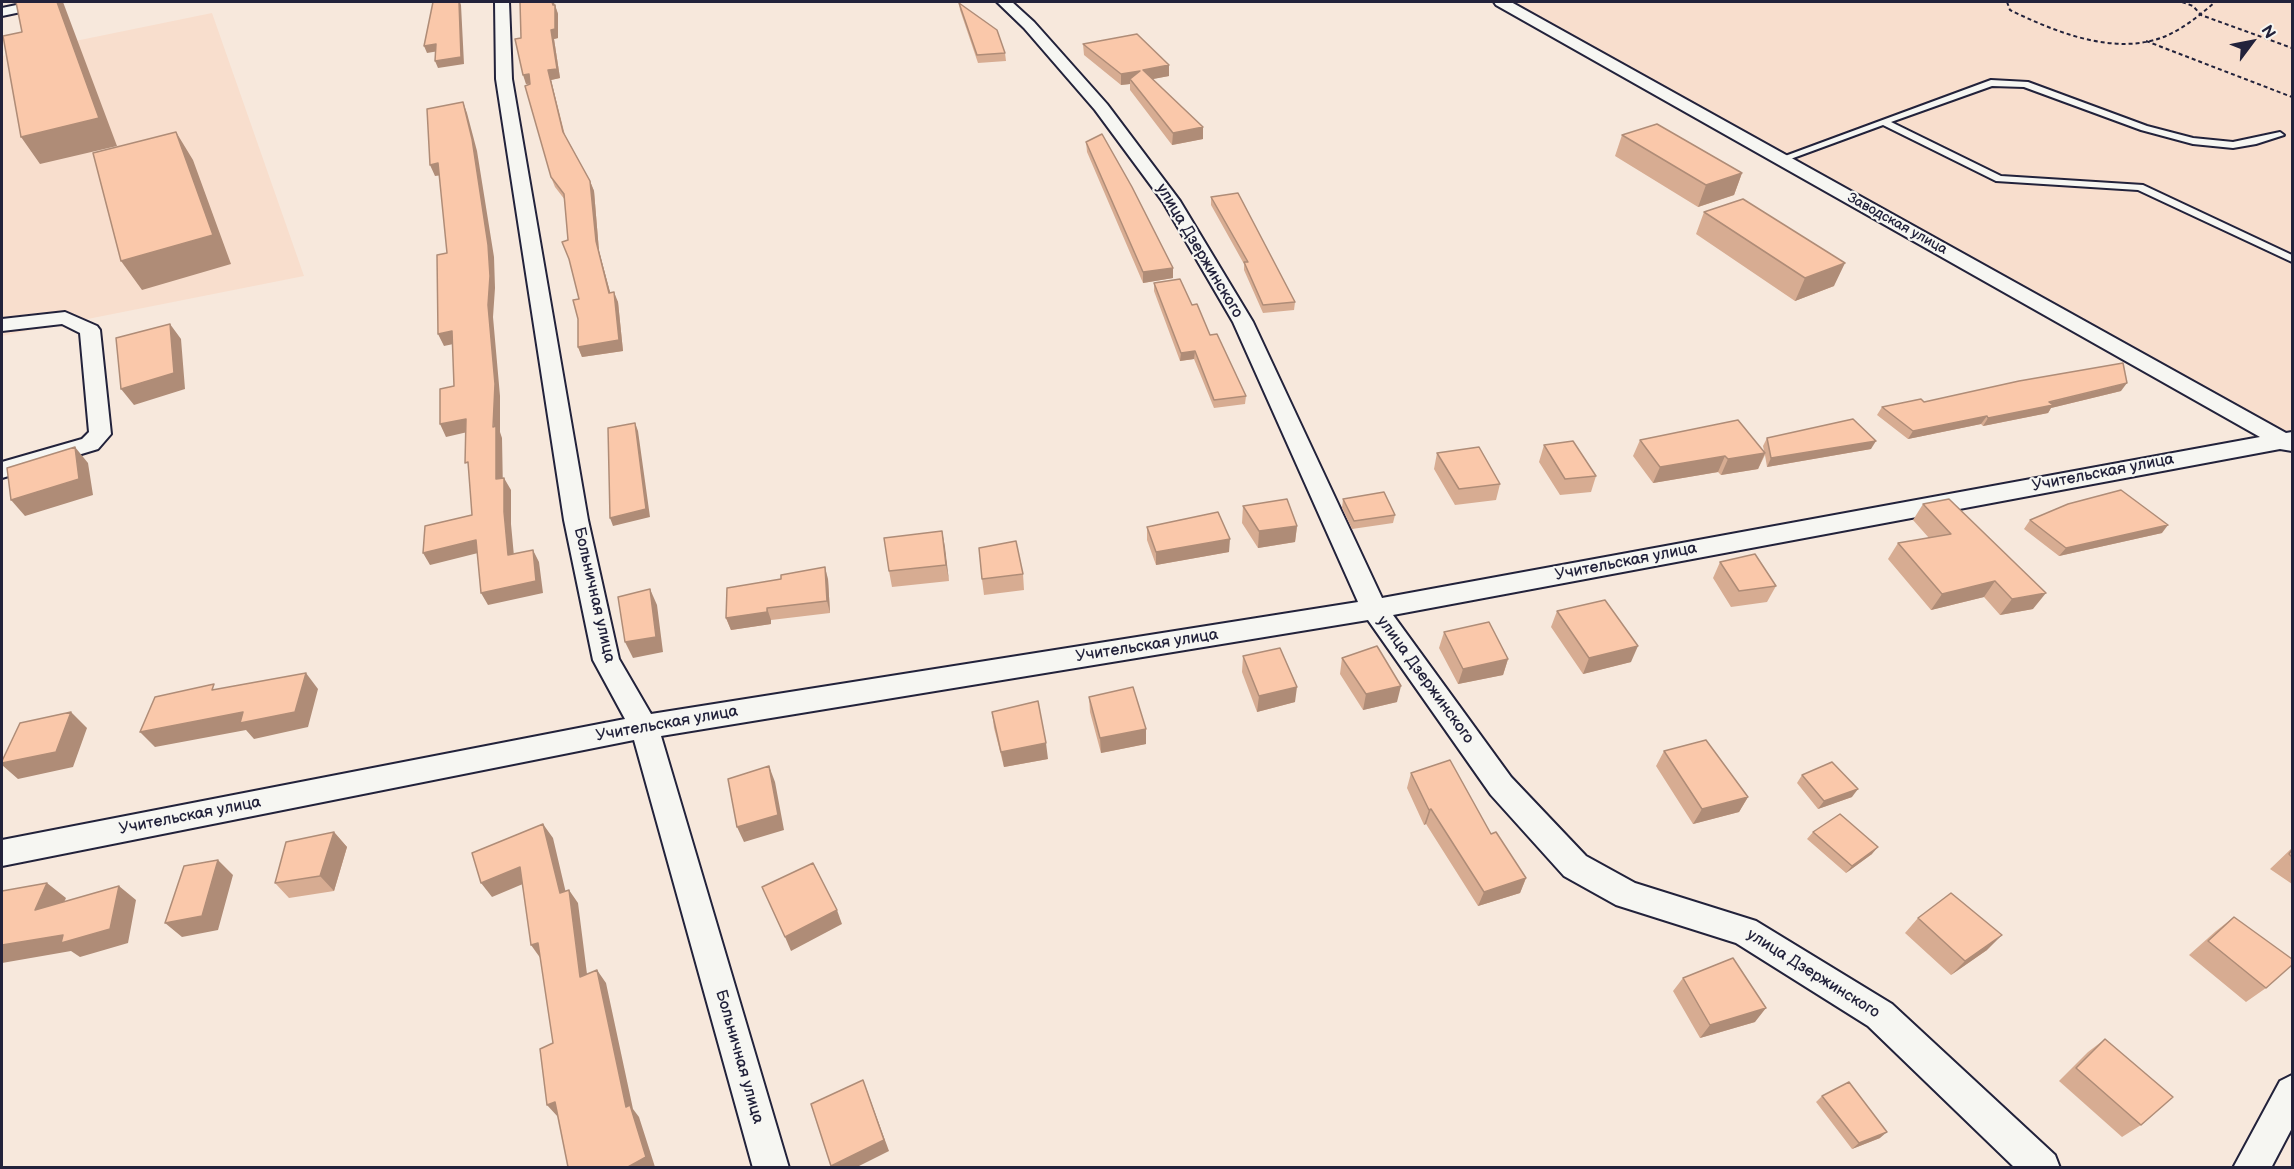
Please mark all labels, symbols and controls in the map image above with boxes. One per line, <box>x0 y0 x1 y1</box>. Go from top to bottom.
north arrow <box>2222 12 2282 72</box>
text: N <box>2256 22 2279 42</box>
street label: улица Дзержинского <box>1151 180 1247 322</box>
street label: Заводская улица <box>1844 190 1950 258</box>
street label: Учительская улица <box>2030 450 2176 496</box>
street label: Больничная улица <box>569 525 619 665</box>
street label: Учительская улица <box>1553 539 1699 585</box>
street label: улица Дзержинского <box>1372 612 1478 748</box>
street label: Учительская улица <box>1074 625 1220 667</box>
street label: Учительская улица <box>594 702 740 746</box>
street label: Учительская улица <box>117 793 263 839</box>
street label: улица Дзержинского <box>1743 925 1883 1023</box>
street label: Больничная улица <box>711 988 767 1126</box>

